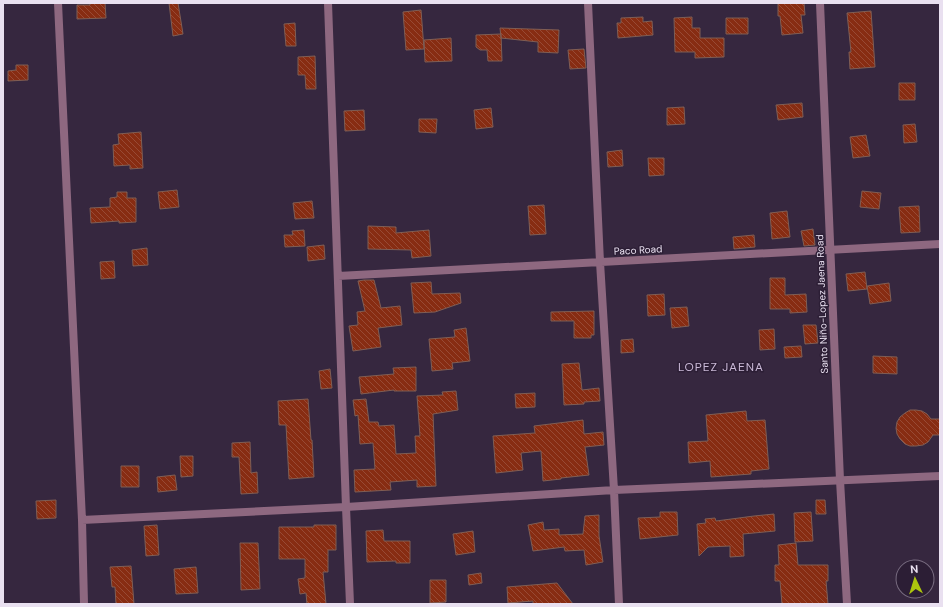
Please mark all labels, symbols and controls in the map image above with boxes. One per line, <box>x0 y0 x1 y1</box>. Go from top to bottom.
street label: Santo Niño-Lopez Jaena Road <box>813 234 831 374</box>
street label: Paco Road <box>613 242 663 258</box>
district label: LOPEZ JAENA <box>678 359 764 375</box>
north arrow <box>895 559 935 599</box>
text: N <box>910 562 919 576</box>

